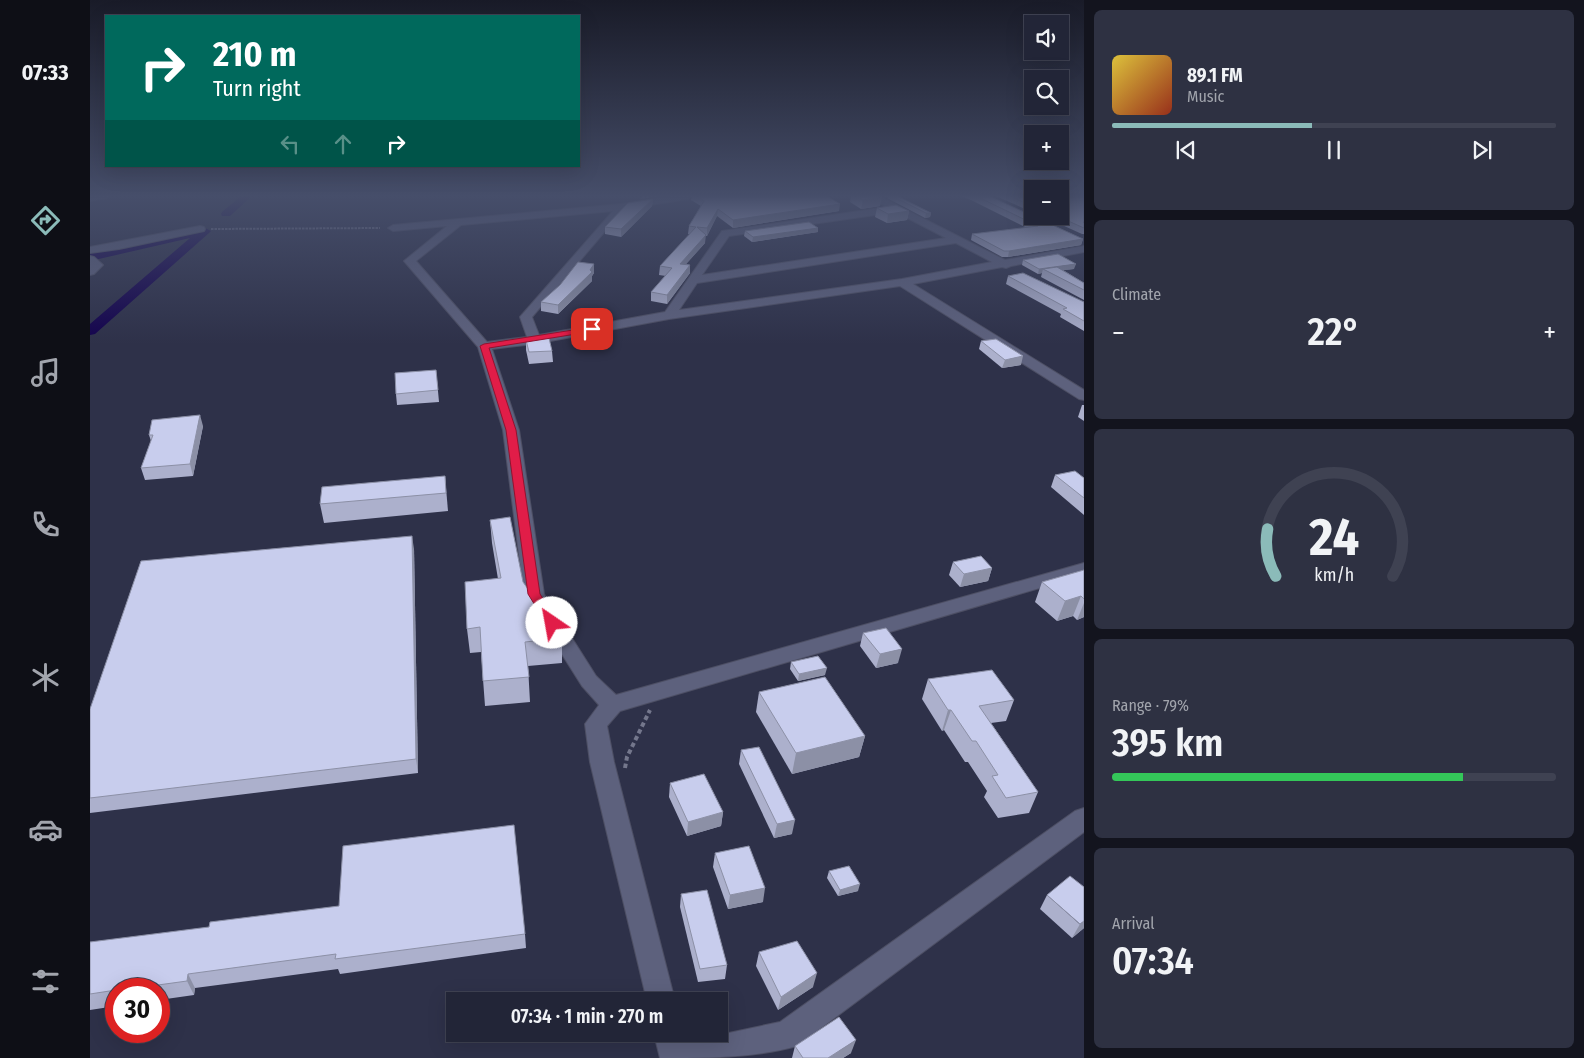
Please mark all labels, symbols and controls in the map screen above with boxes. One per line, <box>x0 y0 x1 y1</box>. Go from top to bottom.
map controls <box>1024 15 1069 225</box>
button: sound <box>1024 15 1069 60</box>
text: 210 m <box>213 33 297 75</box>
icon: right <box>130 35 195 100</box>
text: 07:33 <box>21 59 69 86</box>
text: 89.1 FM <box>1187 64 1243 87</box>
button: search <box>1024 70 1069 115</box>
text: Turn right <box>213 75 301 102</box>
text: Music <box>1187 87 1224 106</box>
button: + <box>1024 125 1069 170</box>
icon: left <box>276 130 304 158</box>
icon: ahead <box>329 130 357 158</box>
icon: right <box>382 130 410 158</box>
icon: previous <box>1172 136 1200 164</box>
icon: pause <box>1320 136 1348 164</box>
icon: next <box>1468 136 1496 164</box>
button: − <box>1024 180 1069 225</box>
icon: directions <box>28 203 63 238</box>
text: Climate <box>1112 285 1161 304</box>
pin <box>571 308 613 350</box>
text: 22° <box>1308 309 1360 355</box>
icon: arrive <box>578 315 606 343</box>
text: − <box>1112 316 1125 349</box>
text: + <box>1543 316 1556 349</box>
icon: music <box>28 355 63 390</box>
text: 24 <box>1308 506 1359 569</box>
icon: phone <box>28 507 63 542</box>
text: km/h <box>1314 564 1354 586</box>
position arrow <box>525 596 577 648</box>
icon: climate <box>28 660 63 695</box>
text: Range · 79% <box>1112 696 1189 715</box>
text: 395 km <box>1112 720 1223 766</box>
icon: car <box>28 812 63 847</box>
text: Arrival <box>1112 914 1154 933</box>
text: 07:34 <box>1112 938 1194 984</box>
icon: filters <box>28 964 63 999</box>
speed limit sign: 30 <box>105 978 170 1043</box>
text: 07:34 · 1 min · 270 m <box>511 1005 663 1028</box>

